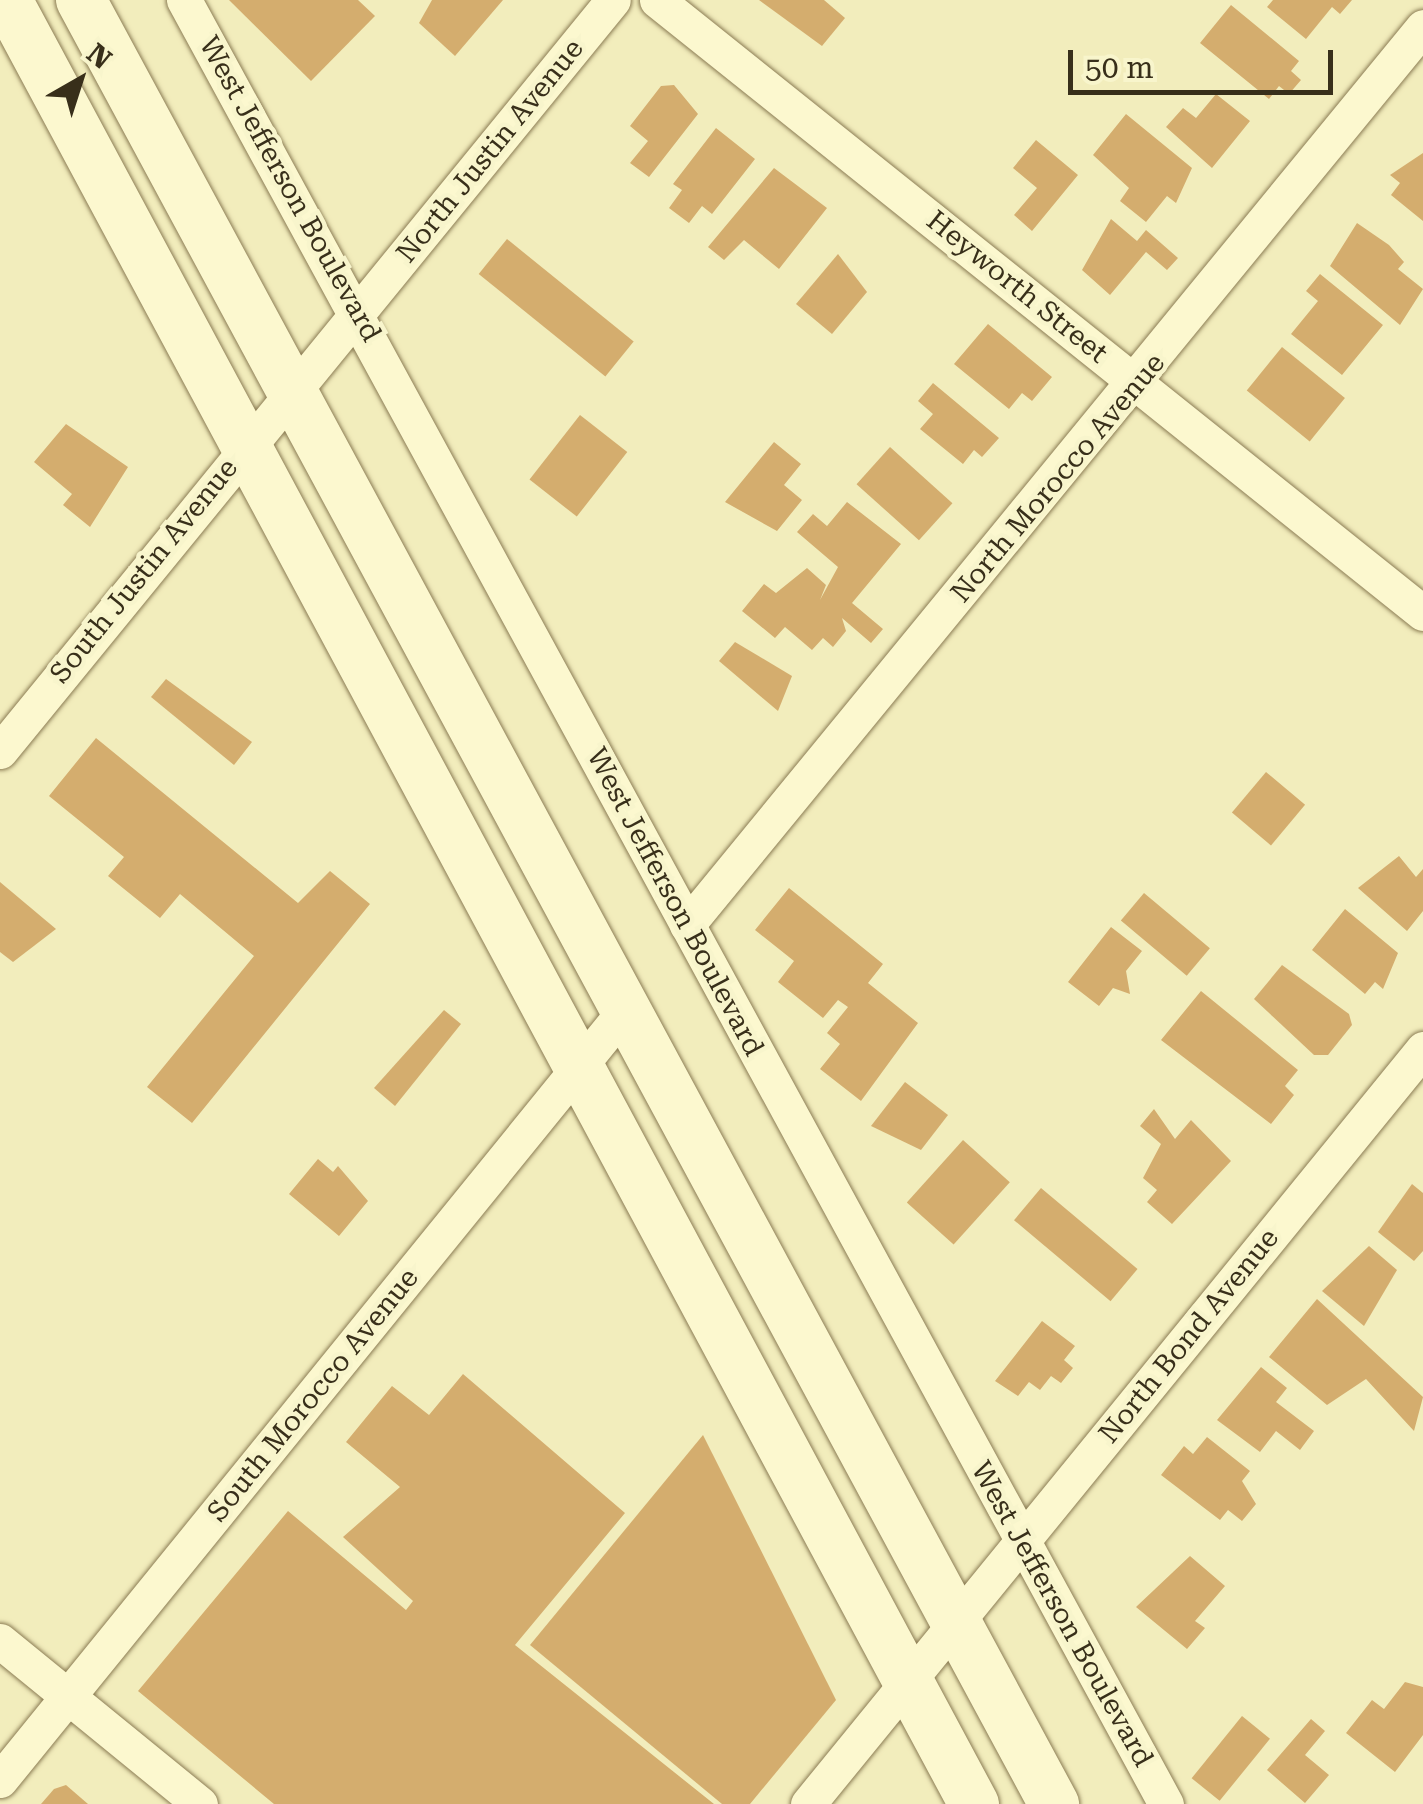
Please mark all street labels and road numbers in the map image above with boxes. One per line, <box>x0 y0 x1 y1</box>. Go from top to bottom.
street label: West Jefferson Boulevard <box>192 30 388 348</box>
street label: North Justin Avenue <box>389 32 591 270</box>
street label: Heyworth Street <box>920 204 1114 370</box>
street label: North Morocco Avenue <box>944 347 1172 609</box>
street label: South Justin Avenue <box>43 452 245 690</box>
street label: West Jefferson Boulevard <box>579 742 771 1062</box>
street label: North Bond Avenue <box>1092 1222 1286 1450</box>
street label: South Morocco Avenue <box>200 1262 426 1528</box>
street label: West Jefferson Boulevard <box>964 1455 1160 1773</box>

